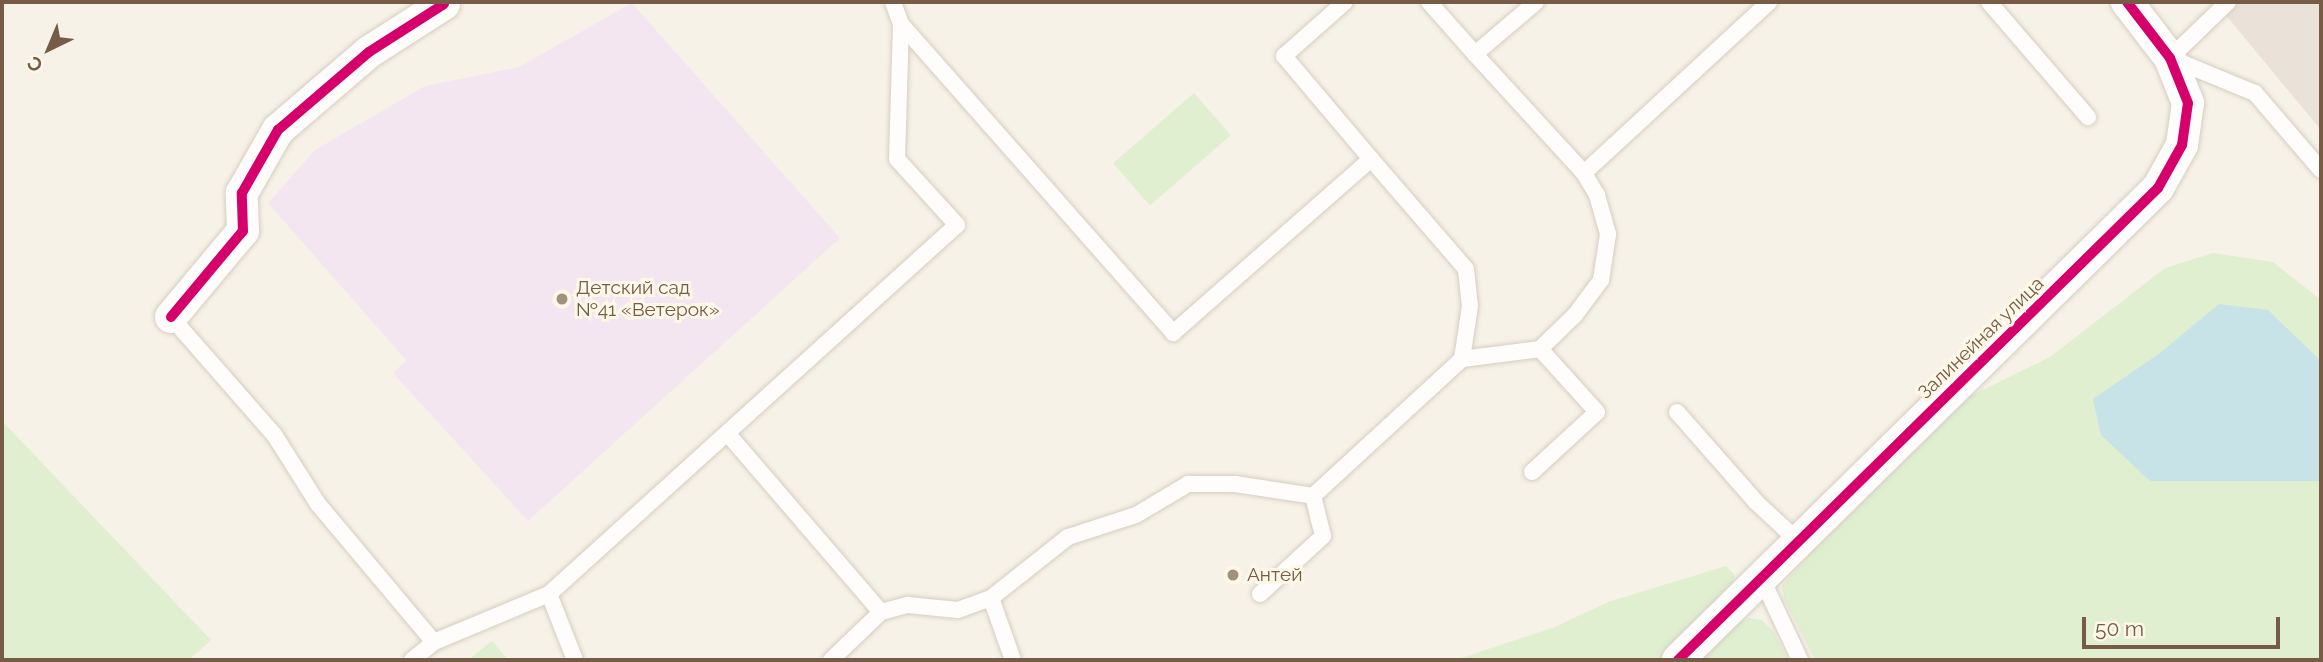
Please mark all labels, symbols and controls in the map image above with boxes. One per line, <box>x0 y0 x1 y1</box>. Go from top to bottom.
north arrow <box>14 14 84 84</box>
text: С <box>22 52 47 77</box>
street label: Залинейная улица <box>1913 272 2049 404</box>
place label: Детский сад №41 «Ветерок» <box>576 277 720 321</box>
marker: Детский сад №41 «Ветерок» <box>554 291 570 307</box>
place label: Антей <box>1247 564 1302 586</box>
marker: Антей <box>1225 567 1241 583</box>
scale bar <box>2085 602 2283 646</box>
text: 50 m <box>2095 616 2144 641</box>

